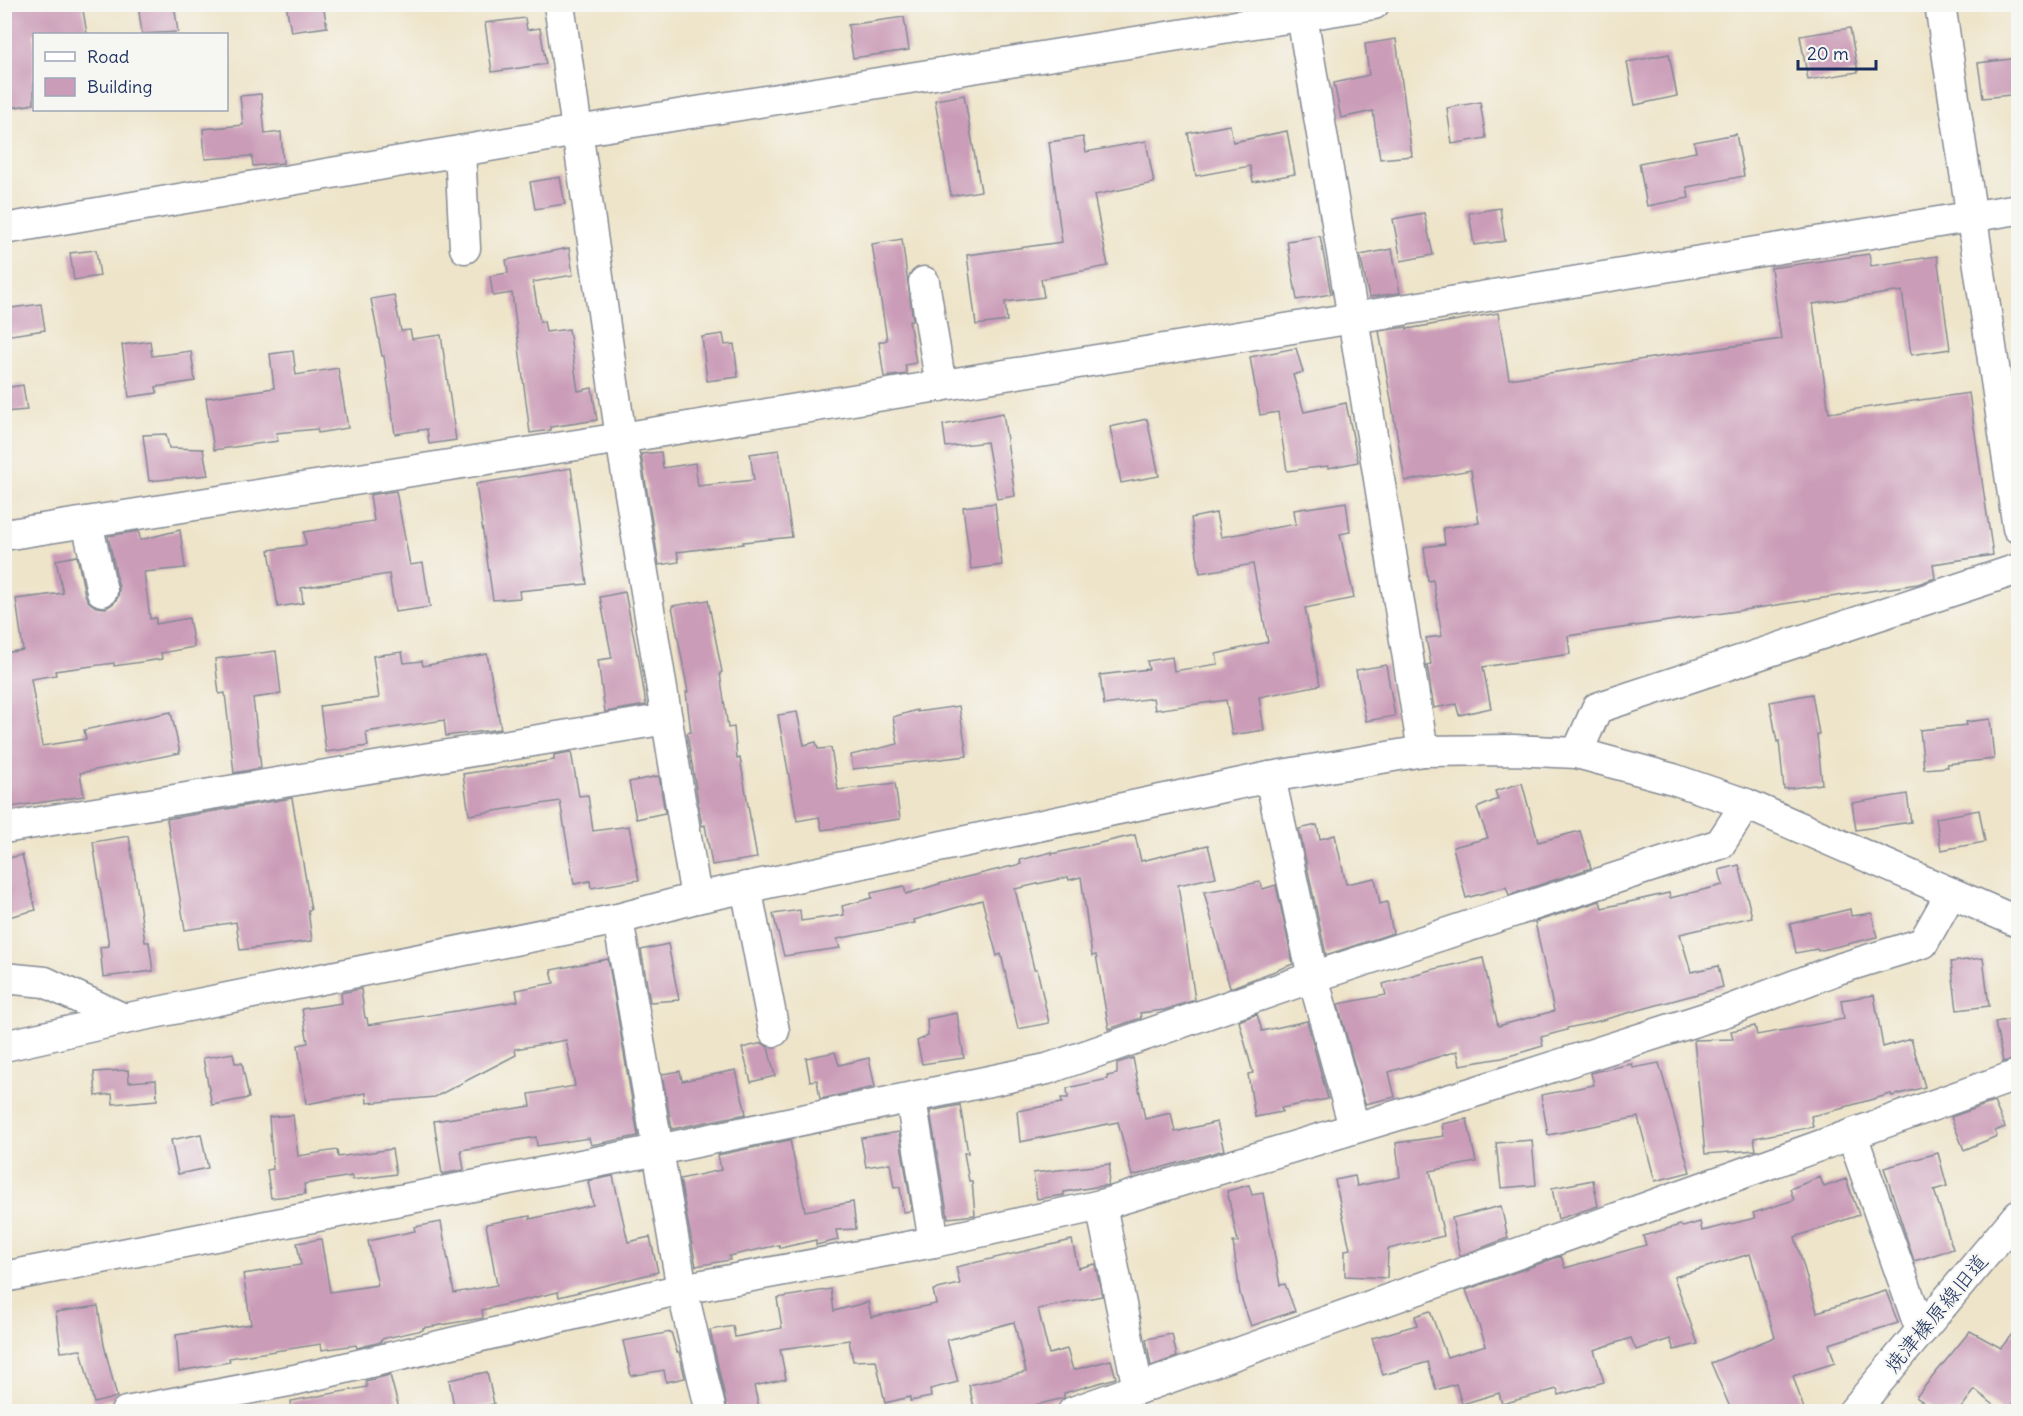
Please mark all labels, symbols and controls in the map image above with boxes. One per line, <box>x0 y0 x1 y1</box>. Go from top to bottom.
legend <box>33 33 228 111</box>
scale bar <box>1798 33 1876 71</box>
text: 20 m <box>1807 42 1849 65</box>
text: Road <box>87 45 130 68</box>
text: Building <box>87 75 152 98</box>
street label: 焼津榛原線旧道 <box>1878 1248 1994 1378</box>

